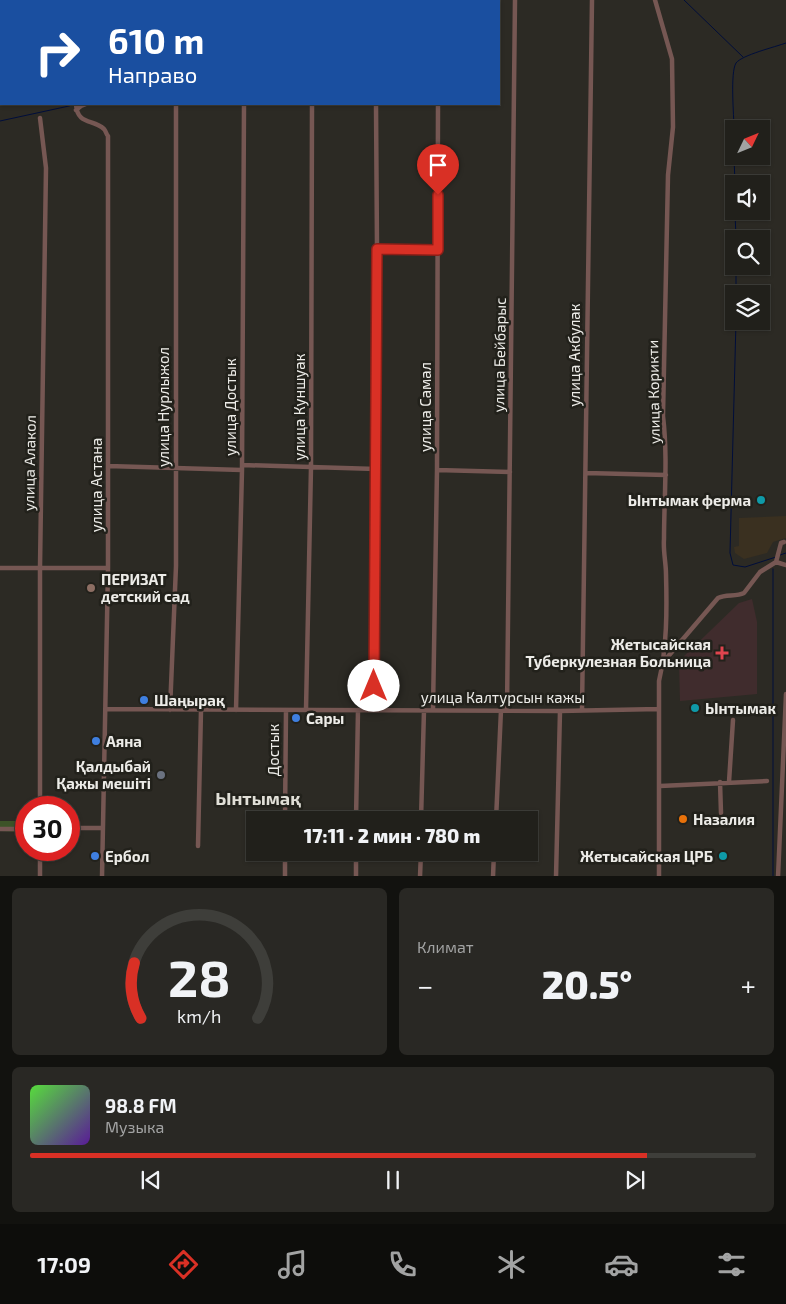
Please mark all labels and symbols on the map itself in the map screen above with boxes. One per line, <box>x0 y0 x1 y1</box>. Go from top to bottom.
north arrow <box>725 120 770 165</box>
pin <box>417 144 459 195</box>
street label: улица Бейбарыс <box>489 297 510 413</box>
street label: улица Акбулак <box>565 303 584 407</box>
street label: улица Корикти <box>643 340 664 444</box>
street label: улица Нурлыжол <box>154 347 173 467</box>
street label: улица Куншуак <box>290 353 309 461</box>
street label: улица Достык <box>221 358 240 456</box>
street label: улица Самал <box>416 362 435 452</box>
street label: улица Алакол <box>19 415 40 511</box>
street label: улица Астана <box>87 438 106 532</box>
place label: Ынтымак ферма <box>628 491 751 509</box>
marker: Ынтымак ферма <box>755 494 767 506</box>
place label: ПЕРИЗАТ детский сад <box>101 570 190 605</box>
marker: ПЕРИЗАТ детский сад <box>85 582 97 594</box>
place label: Жетысайская Туберкулезная Больница <box>526 635 711 670</box>
marker: Жетысайская Туберкулезная Больница <box>715 646 729 660</box>
position arrow <box>347 659 399 711</box>
street label: улица Калтурсын кажы <box>421 688 585 707</box>
place label: Шаңырақ <box>154 691 225 709</box>
marker: Шаңырақ <box>138 694 150 706</box>
place label: Ынтымак <box>705 699 776 717</box>
marker: Ынтымак <box>689 702 701 714</box>
place label: Сары <box>306 709 344 727</box>
marker: Сары <box>290 712 302 724</box>
street label: Достык <box>264 724 282 776</box>
place label: Аяна <box>106 732 142 750</box>
marker: Аяна <box>90 735 102 747</box>
place label: Қалдыбай Қажы мешіті <box>56 757 151 792</box>
marker: Қалдыбай Қажы мешіті <box>155 769 167 781</box>
district label: Ынтымақ <box>215 787 301 809</box>
speed limit sign: 30 <box>15 796 80 861</box>
place label: Назалия <box>693 810 755 828</box>
marker: Назалия <box>677 813 689 825</box>
place label: Ербол <box>105 847 149 865</box>
place label: Жетысайская ЦРБ <box>580 847 713 865</box>
marker: Ербол <box>89 850 101 862</box>
marker: Жетысайская ЦРБ <box>717 850 729 862</box>

